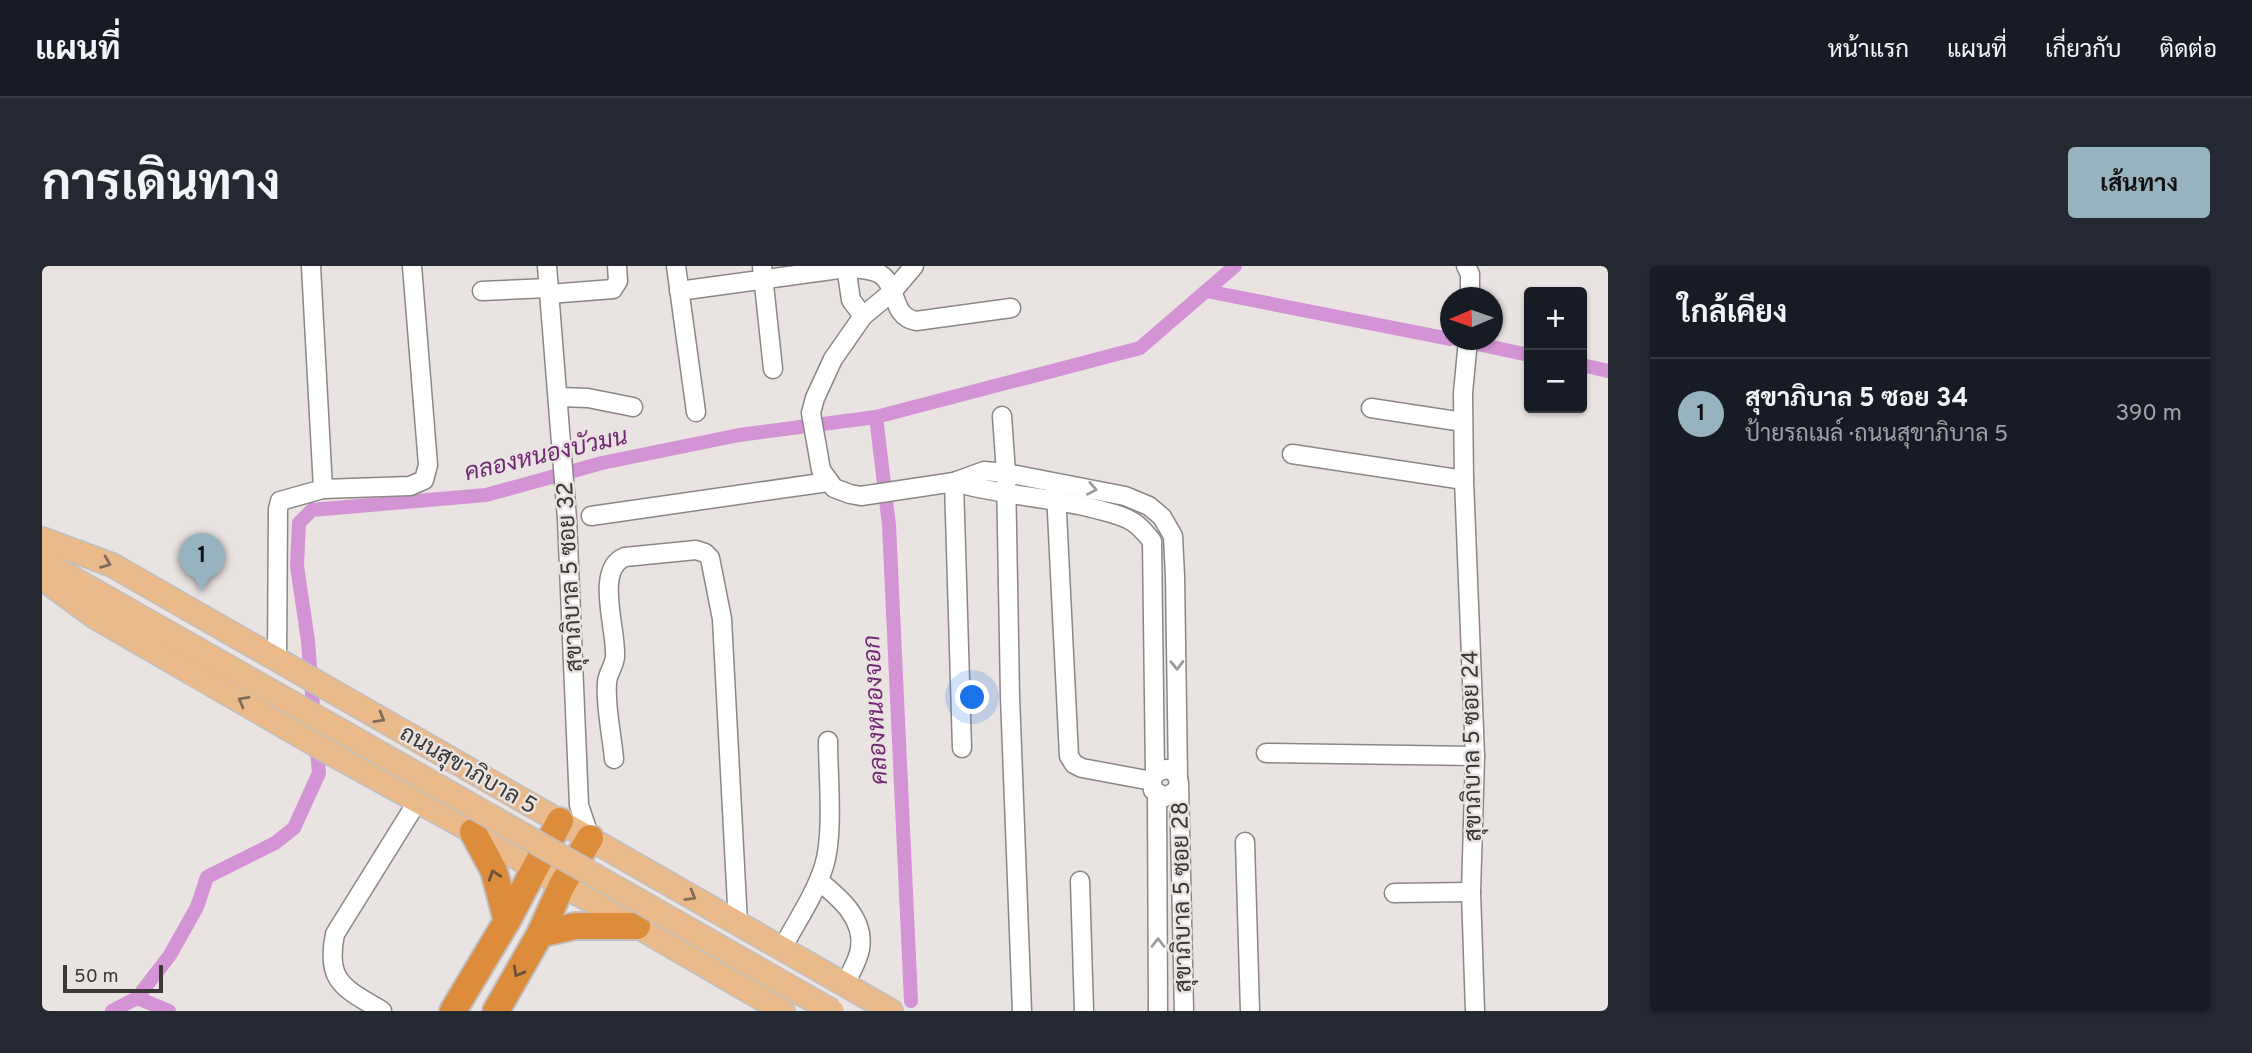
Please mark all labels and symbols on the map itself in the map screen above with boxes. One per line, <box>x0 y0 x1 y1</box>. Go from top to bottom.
north arrow <box>1440 287 1503 350</box>
water label: คลองหนองบัวมน <box>462 422 631 489</box>
street label: สุขาภิบาล 5 ซอย 32 <box>550 481 591 673</box>
one-way arrow <box>1086 481 1098 496</box>
pin: 1 <box>179 533 225 591</box>
one-way arrow <box>99 554 111 568</box>
water label: คลองหนองจอก <box>858 634 896 786</box>
street label: สุขาภิบาล 5 ซอย 24 <box>1455 650 1490 842</box>
one-way arrow <box>1169 660 1184 671</box>
your location <box>955 680 989 714</box>
one-way arrow <box>238 696 251 709</box>
one-way arrow <box>373 710 386 723</box>
street label: ถนนสุขาภิบาล 5 <box>394 718 543 822</box>
street label: สุขาภิบาล 5 ซอย 28 <box>1165 801 1200 993</box>
one-way arrow <box>488 870 502 882</box>
one-way arrow <box>684 888 697 901</box>
one-way arrow <box>1150 937 1166 948</box>
scale bar <box>63 962 163 994</box>
one-way arrow <box>513 965 526 978</box>

